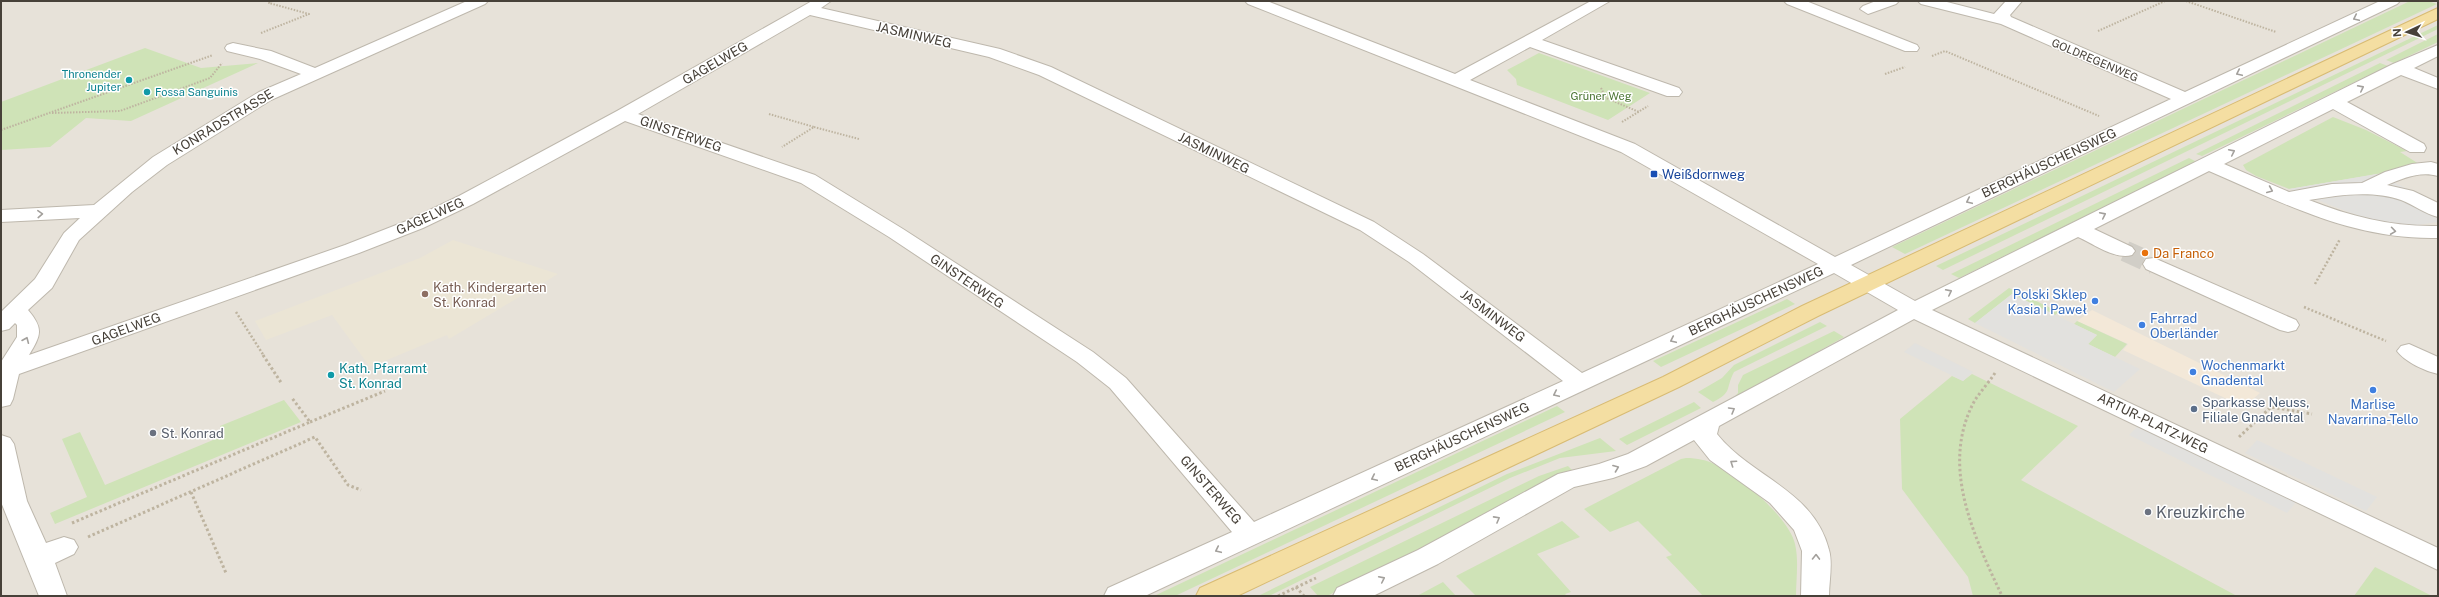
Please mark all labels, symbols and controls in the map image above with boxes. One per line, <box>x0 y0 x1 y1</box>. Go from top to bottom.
north arrow <box>2387 12 2427 52</box>
one-way arrow <box>2353 13 2361 21</box>
street label: JASMINWEG <box>875 19 953 51</box>
text: N <box>2391 28 2403 37</box>
street label: GOLDREGENWEG <box>2050 36 2140 84</box>
street label: GAGELWEG <box>680 38 750 88</box>
place label: Thronender Jupiter <box>62 68 121 93</box>
one-way arrow <box>2236 68 2243 76</box>
marker: Thronender Jupiter <box>124 75 134 85</box>
one-way arrow <box>2357 85 2364 93</box>
place label: Fossa Sanguinis <box>155 86 238 98</box>
street label: KONRADSTRASSE <box>170 86 276 158</box>
marker: Fossa Sanguinis <box>142 87 152 97</box>
park label: Grüner Weg <box>1570 90 1632 102</box>
street label: GINSTERWEG <box>638 113 724 155</box>
street label: BERGHÄUSCHENSWEG <box>1979 125 2119 201</box>
street label: JASMINWEG <box>1176 129 1252 177</box>
one-way arrow <box>2228 149 2236 157</box>
place label: Weißdornweg <box>1662 167 1745 182</box>
marker: Weißdornweg <box>1649 169 1659 179</box>
one-way arrow <box>2267 185 2274 193</box>
street label: GAGELWEG <box>394 194 466 238</box>
one-way arrow <box>1966 196 1974 204</box>
one-way arrow <box>37 210 43 219</box>
one-way arrow <box>2098 212 2106 220</box>
one-way arrow <box>2390 226 2396 235</box>
place label: Da Franco <box>2153 246 2214 261</box>
marker: Da Franco <box>2140 248 2150 258</box>
street label: GINSTERWEG <box>927 251 1007 311</box>
street label: BERGHÄUSCHENSWEG <box>1686 263 1826 339</box>
place label: Kath. Kindergarten St. Konrad <box>433 280 547 310</box>
street label: JASMINWEG <box>1458 287 1528 345</box>
place label: Polski Sklep Kasia i Paweł <box>2008 287 2087 317</box>
marker: Kath. Kindergarten St. Konrad <box>420 289 430 299</box>
one-way arrow <box>1945 289 1952 297</box>
marker: Polski Sklep Kasia i Paweł <box>2090 296 2100 306</box>
street label: GAGELWEG <box>89 310 163 348</box>
place label: Fahrrad Oberländer <box>2150 311 2218 341</box>
marker: Fahrrad Oberländer <box>2137 320 2147 330</box>
one-way arrow <box>1670 335 1678 343</box>
one-way arrow <box>21 336 29 343</box>
place label: Wochenmarkt Gnadental <box>2201 358 2285 388</box>
place label: Kath. Pfarramt St. Konrad <box>339 361 427 391</box>
marker: Wochenmarkt Gnadental <box>2188 367 2198 377</box>
marker: Kath. Pfarramt St. Konrad <box>326 370 336 380</box>
marker: Marlise Navarrina-Tello <box>2368 385 2378 395</box>
one-way arrow <box>1552 389 1560 397</box>
street label: ARTUR-PLATZ-WEG <box>2095 390 2211 456</box>
place label: Sparkasse Neuss, Filiale Gnadental <box>2202 395 2309 425</box>
place label: Marlise Navarrina-Tello <box>2328 397 2418 427</box>
street label: BERGHÄUSCHENSWEG <box>1392 399 1532 475</box>
marker: Sparkasse Neuss, Filiale Gnadental <box>2189 404 2199 414</box>
one-way arrow <box>1728 408 1735 415</box>
place label: St. Konrad <box>161 426 224 441</box>
marker: St. Konrad <box>148 428 158 438</box>
street label: GINSTERWEG <box>1177 453 1245 527</box>
one-way arrow <box>1730 461 1737 468</box>
one-way arrow <box>1612 465 1619 473</box>
one-way arrow <box>1371 473 1378 481</box>
place label: Kreuzkirche <box>2156 503 2245 522</box>
marker: Kreuzkirche <box>2143 507 2153 517</box>
one-way arrow <box>1493 516 1500 523</box>
one-way arrow <box>1214 545 1222 553</box>
one-way arrow <box>1812 554 1820 560</box>
one-way arrow <box>1378 576 1385 584</box>

